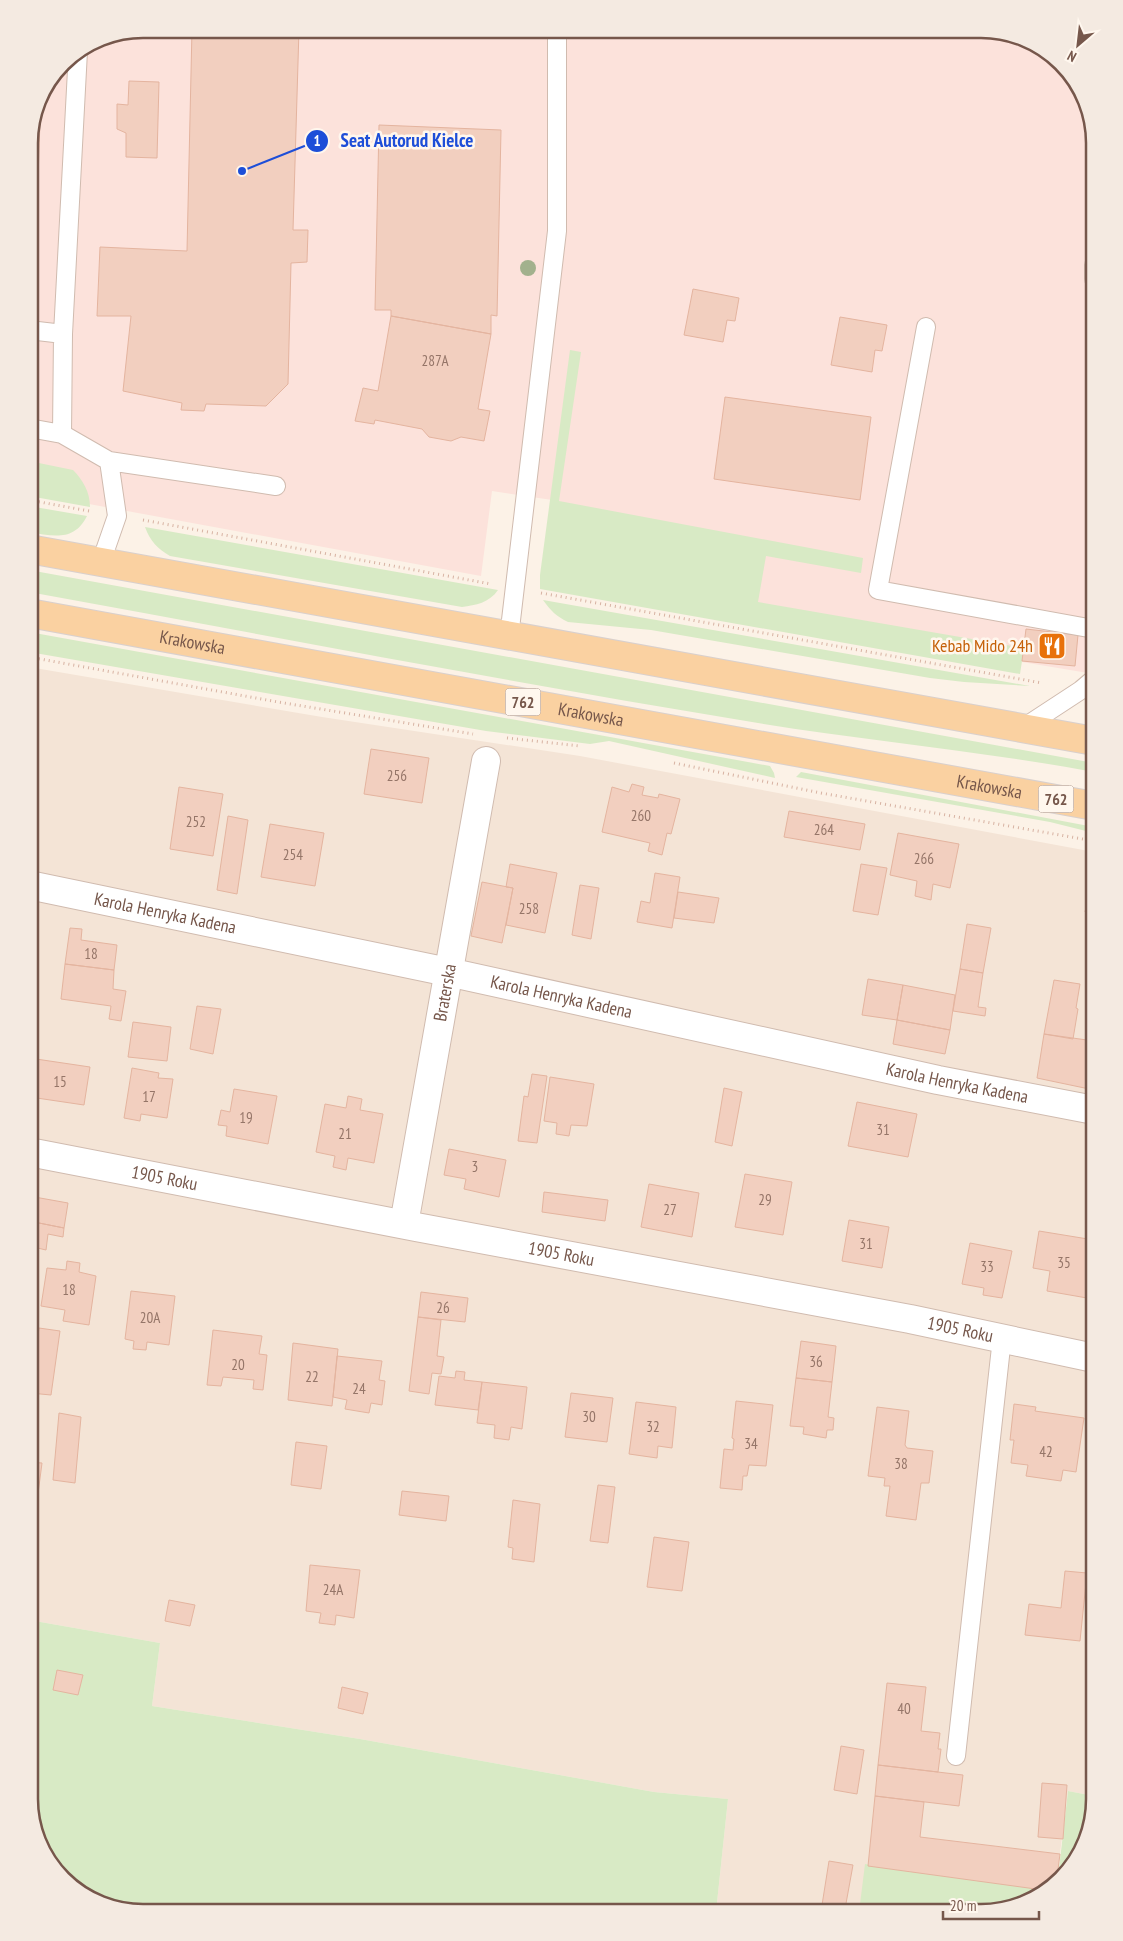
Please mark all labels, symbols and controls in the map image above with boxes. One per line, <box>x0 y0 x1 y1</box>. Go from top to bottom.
north arrow <box>1053 20 1103 70</box>
text: N <box>1064 47 1079 66</box>
callout: Seat Autorud Kielce <box>305 124 483 158</box>
text: Seat Autorud Kielce <box>341 128 473 152</box>
text: 1 <box>313 131 321 150</box>
house number: 287A <box>421 351 449 370</box>
street label: Krakowska <box>158 625 227 659</box>
restaurant icon: Kebab Mido 24h <box>1037 631 1067 661</box>
place label: Kebab Mido 24h <box>932 634 1033 657</box>
road number: 762 <box>506 689 540 716</box>
street label: Krakowska <box>556 697 625 732</box>
house number: 256 <box>387 766 407 785</box>
street label: Krakowska <box>955 769 1024 804</box>
road number: 762 <box>1038 786 1074 812</box>
house number: 260 <box>631 806 651 825</box>
house number: 252 <box>186 812 206 831</box>
house number: 264 <box>814 820 834 839</box>
house number: 254 <box>283 845 303 864</box>
house number: 266 <box>914 849 934 868</box>
street label: Karola Henryka Kadena <box>92 887 238 939</box>
house number: 258 <box>519 899 539 918</box>
house number: 18 <box>84 944 98 963</box>
street label: Braterska <box>428 962 461 1023</box>
street label: Karola Henryka Kadena <box>488 970 634 1023</box>
street label: Karola Henryka Kadena <box>884 1057 1030 1108</box>
house number: 15 <box>53 1072 67 1091</box>
house number: 17 <box>142 1087 156 1106</box>
house number: 19 <box>239 1108 253 1127</box>
house number: 31 <box>876 1120 890 1139</box>
house number: 21 <box>338 1124 352 1143</box>
house number: 3 <box>472 1157 478 1176</box>
street label: 1905 Roku <box>130 1160 200 1195</box>
house number: 29 <box>758 1190 772 1209</box>
house number: 27 <box>663 1200 677 1219</box>
house number: 31 <box>859 1234 873 1253</box>
street label: 1905 Roku <box>526 1236 596 1271</box>
house number: 35 <box>1057 1253 1071 1272</box>
house number: 33 <box>980 1257 994 1276</box>
house number: 18 <box>62 1280 76 1299</box>
house number: 26 <box>436 1298 450 1317</box>
house number: 20A <box>140 1308 161 1327</box>
street label: 1905 Roku <box>925 1311 995 1347</box>
house number: 36 <box>809 1352 823 1371</box>
house number: 20 <box>231 1355 245 1374</box>
house number: 22 <box>305 1367 319 1386</box>
house number: 24 <box>352 1379 366 1398</box>
house number: 30 <box>582 1407 596 1426</box>
house number: 32 <box>646 1417 660 1436</box>
house number: 34 <box>744 1434 758 1453</box>
house number: 42 <box>1039 1442 1053 1461</box>
house number: 38 <box>894 1454 908 1473</box>
house number: 24A <box>323 1580 344 1599</box>
house number: 40 <box>897 1699 911 1718</box>
scale bar <box>943 1888 1039 1920</box>
text: 20 m <box>950 1896 976 1915</box>

